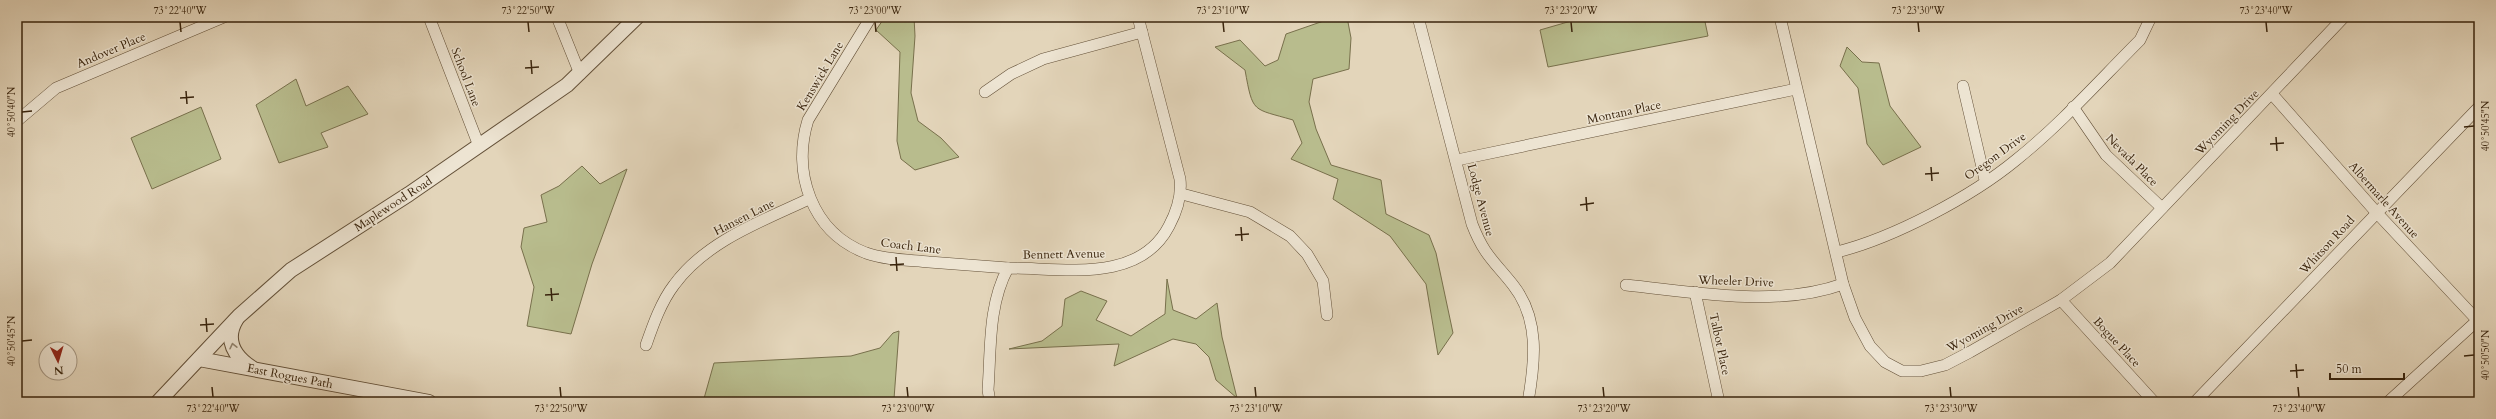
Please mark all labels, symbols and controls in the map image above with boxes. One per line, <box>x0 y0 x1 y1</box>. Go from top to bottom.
text: 73°22'40"W <box>153 4 208 18</box>
text: 73°22'50"W <box>501 4 556 18</box>
text: 73°23'00"W <box>848 4 903 18</box>
text: 73°23'10"W <box>1196 4 1251 18</box>
text: 73°23'20"W <box>1544 4 1599 18</box>
text: 73°23'30"W <box>1891 4 1946 18</box>
text: 73°23'40"W <box>2239 4 2294 18</box>
street label: Andover Place <box>74 28 148 72</box>
street label: Kenswick Lane <box>793 38 847 114</box>
street label: School Lane <box>447 45 485 109</box>
text: 40°50'40"N <box>5 86 19 137</box>
street label: Wyoming Drive <box>2191 86 2262 159</box>
street label: Montana Place <box>1586 96 1662 128</box>
text: 40°50'45"N <box>2479 100 2493 151</box>
street label: Oregon Drive <box>1961 128 2029 184</box>
street label: Nevada Place <box>2102 130 2162 190</box>
street label: Albermarle Avenue <box>2345 158 2423 242</box>
street label: Lodge Avenue <box>1464 162 1498 238</box>
street label: Maplewood Road <box>351 172 436 235</box>
street label: Hansen Lane <box>711 195 777 239</box>
street label: Whitson Road <box>2295 212 2358 278</box>
street label: Coach Lane <box>880 234 942 258</box>
street label: Bennett Avenue <box>1023 245 1105 263</box>
street label: Wheeler Drive <box>1697 272 1774 290</box>
street label: Wyoming Drive <box>1943 300 2026 356</box>
street label: Talbot Place <box>1706 311 1734 377</box>
street label: Bogue Place <box>2090 314 2144 370</box>
text: 40°50'45"N <box>5 315 19 366</box>
text: 40°50'50"N <box>2479 329 2493 380</box>
north arrow <box>38 341 78 381</box>
one-way arrow <box>229 342 237 349</box>
scale bar <box>2330 355 2404 381</box>
street label: East Rogues Path <box>246 360 335 392</box>
text: 50 m <box>2336 361 2363 377</box>
text: N <box>53 363 64 378</box>
text: 73°22'40"W <box>186 402 241 416</box>
text: 73°22'50"W <box>534 402 589 416</box>
text: 73°23'00"W <box>881 402 936 416</box>
text: 73°23'10"W <box>1229 402 1284 416</box>
text: 73°23'20"W <box>1577 402 1632 416</box>
text: 73°23'30"W <box>1924 402 1979 416</box>
text: 73°23'40"W <box>2272 402 2327 416</box>

